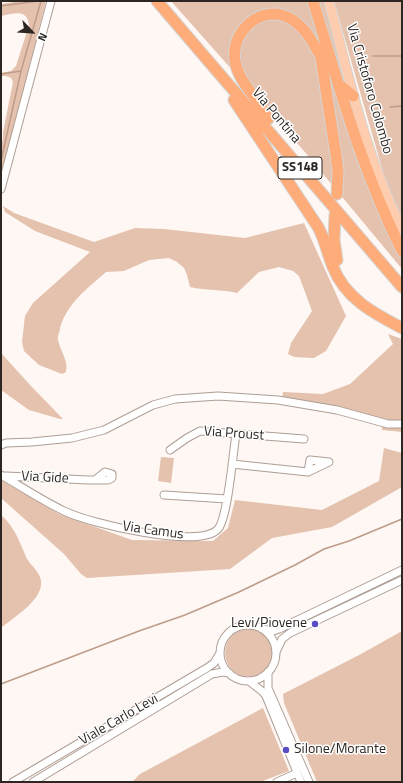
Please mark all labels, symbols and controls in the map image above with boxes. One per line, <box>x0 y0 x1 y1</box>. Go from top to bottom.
north arrow <box>12 12 52 52</box>
street label: Via Cristoforo Colombo <box>342 22 396 156</box>
text: N <box>34 30 52 44</box>
street label: Via Pontina <box>248 85 304 147</box>
road number: SS148 <box>278 157 322 179</box>
street label: Via Proust <box>203 424 265 444</box>
street label: Via Gide <box>21 468 69 488</box>
street label: Via Camus <box>121 518 185 544</box>
place label: Levi/Piovene <box>231 616 307 632</box>
marker: Levi/Piovene <box>310 619 320 629</box>
street label: Viale Carlo Levi <box>77 691 161 749</box>
place label: Silone/Morante <box>294 742 386 758</box>
marker: Silone/Morante <box>281 745 291 755</box>

